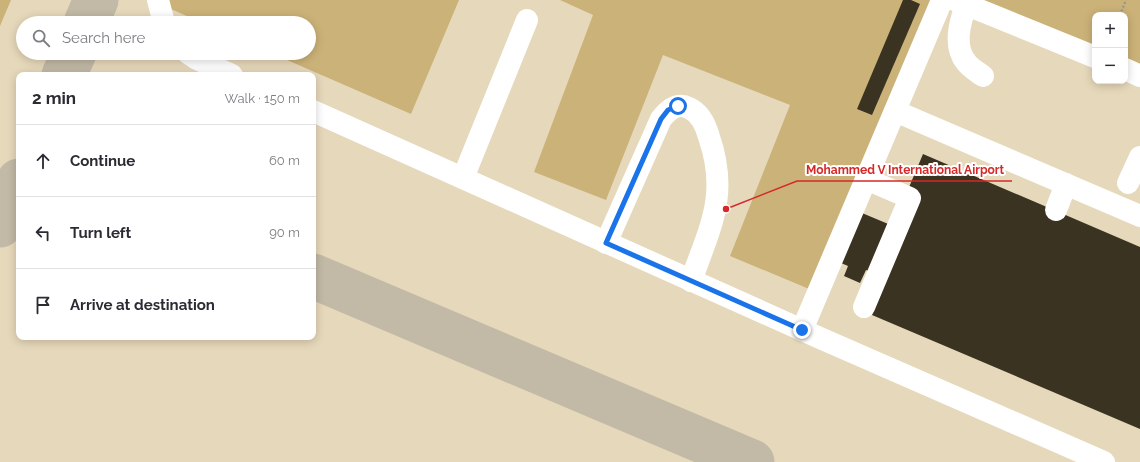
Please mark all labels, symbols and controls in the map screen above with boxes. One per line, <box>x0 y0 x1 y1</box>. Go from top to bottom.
map controls <box>1092 12 1128 84</box>
button: + <box>1092 12 1128 48</box>
search box <box>16 16 316 60</box>
icon: search <box>30 27 52 49</box>
text: Search here <box>62 29 145 47</box>
button: − <box>1092 48 1128 84</box>
text: 2 min <box>32 88 76 108</box>
text: Walk · 150 m <box>225 91 300 106</box>
route start <box>669 97 687 115</box>
icon: ahead <box>32 150 54 172</box>
text: Continue <box>70 152 135 170</box>
text: 60 m <box>269 153 300 168</box>
callout: Mohammed V International Airport <box>797 157 1012 181</box>
text: Mohammed V International Airport <box>806 163 1004 177</box>
icon: left <box>32 222 54 244</box>
text: Turn left <box>70 224 131 242</box>
text: 90 m <box>269 225 300 240</box>
icon: arrive <box>32 294 54 316</box>
text: Arrive at destination <box>70 296 215 314</box>
route end <box>793 321 811 339</box>

